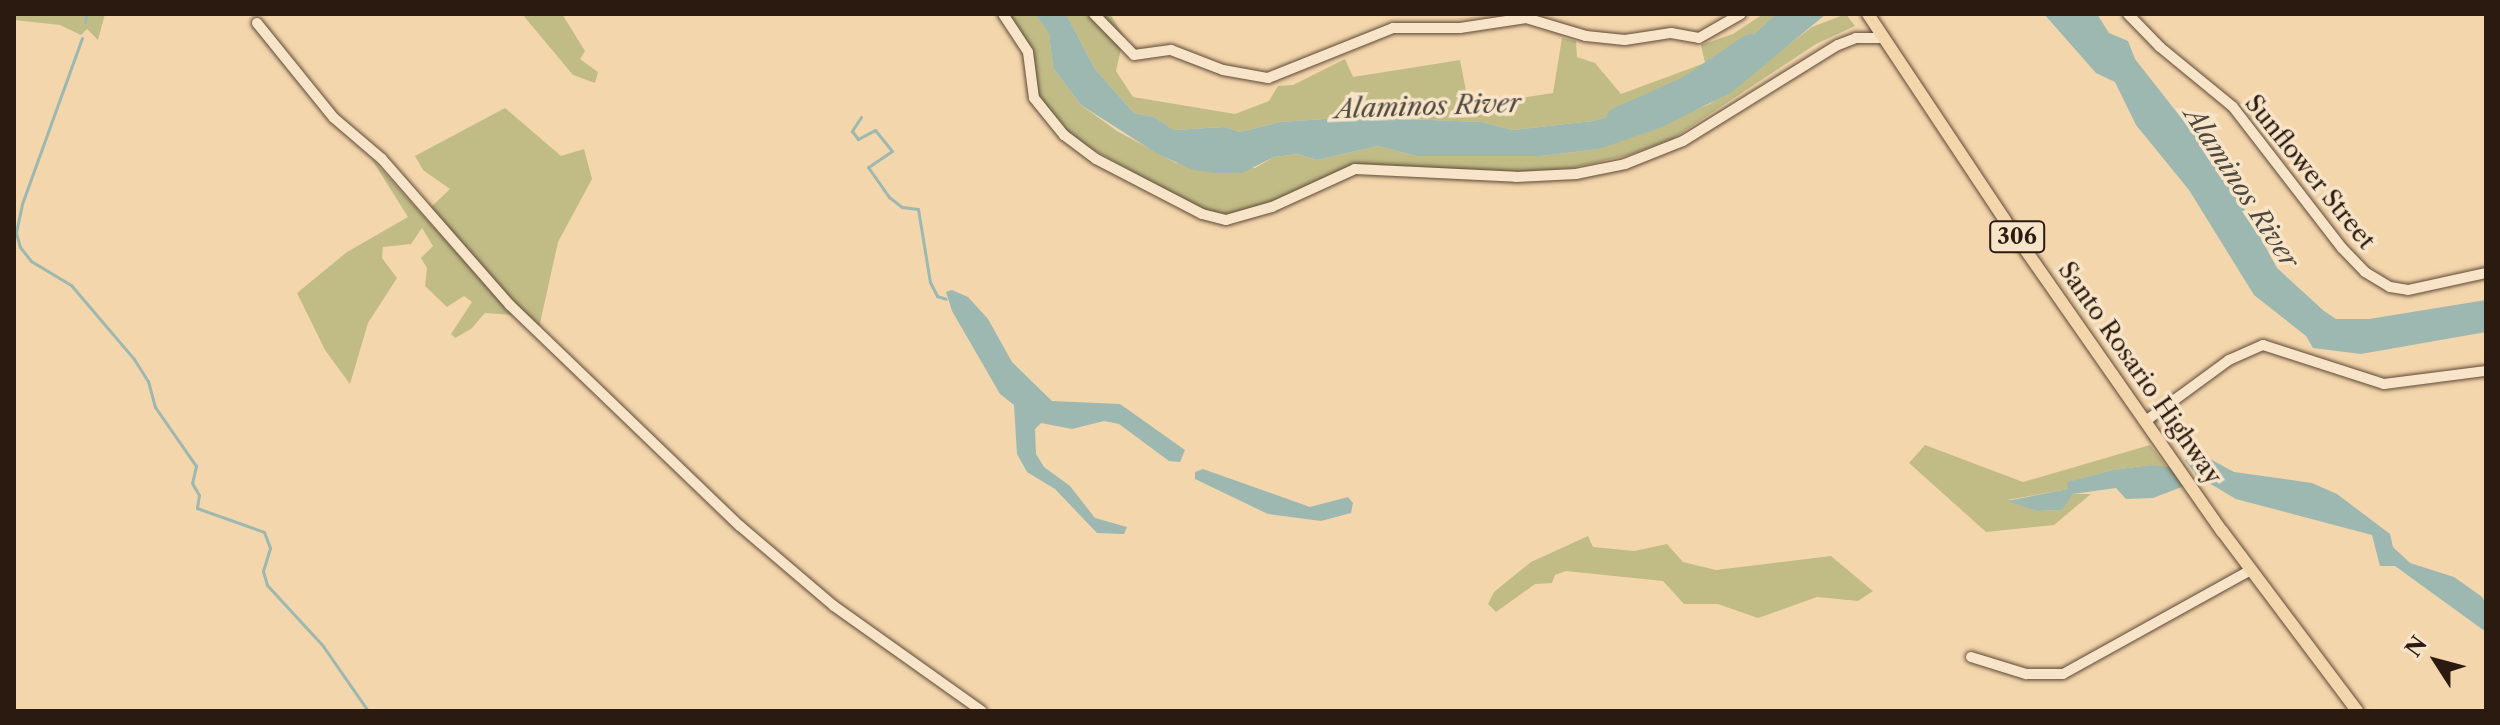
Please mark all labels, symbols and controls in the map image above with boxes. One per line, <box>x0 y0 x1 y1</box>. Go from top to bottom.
water label: Alaminos River <box>1334 88 1522 126</box>
street label: Sunflower Street <box>2239 89 2381 255</box>
water label: Alaminos River <box>2177 101 2305 275</box>
road number: 306 <box>1989 219 2045 255</box>
street label: Santo Rosario Highway <box>2052 256 2228 490</box>
north arrow <box>2396 621 2476 701</box>
text: N <box>2400 631 2433 662</box>

